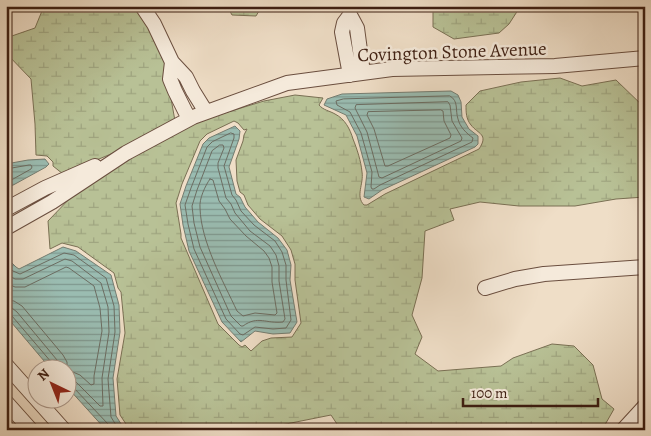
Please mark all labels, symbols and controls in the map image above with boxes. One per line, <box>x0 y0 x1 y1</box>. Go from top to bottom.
street label: Covington Stone Avenue <box>357 36 547 68</box>
north arrow <box>28 358 78 408</box>
text: N <box>33 364 54 385</box>
scale bar <box>463 376 598 408</box>
text: 100 m <box>471 383 508 403</box>

